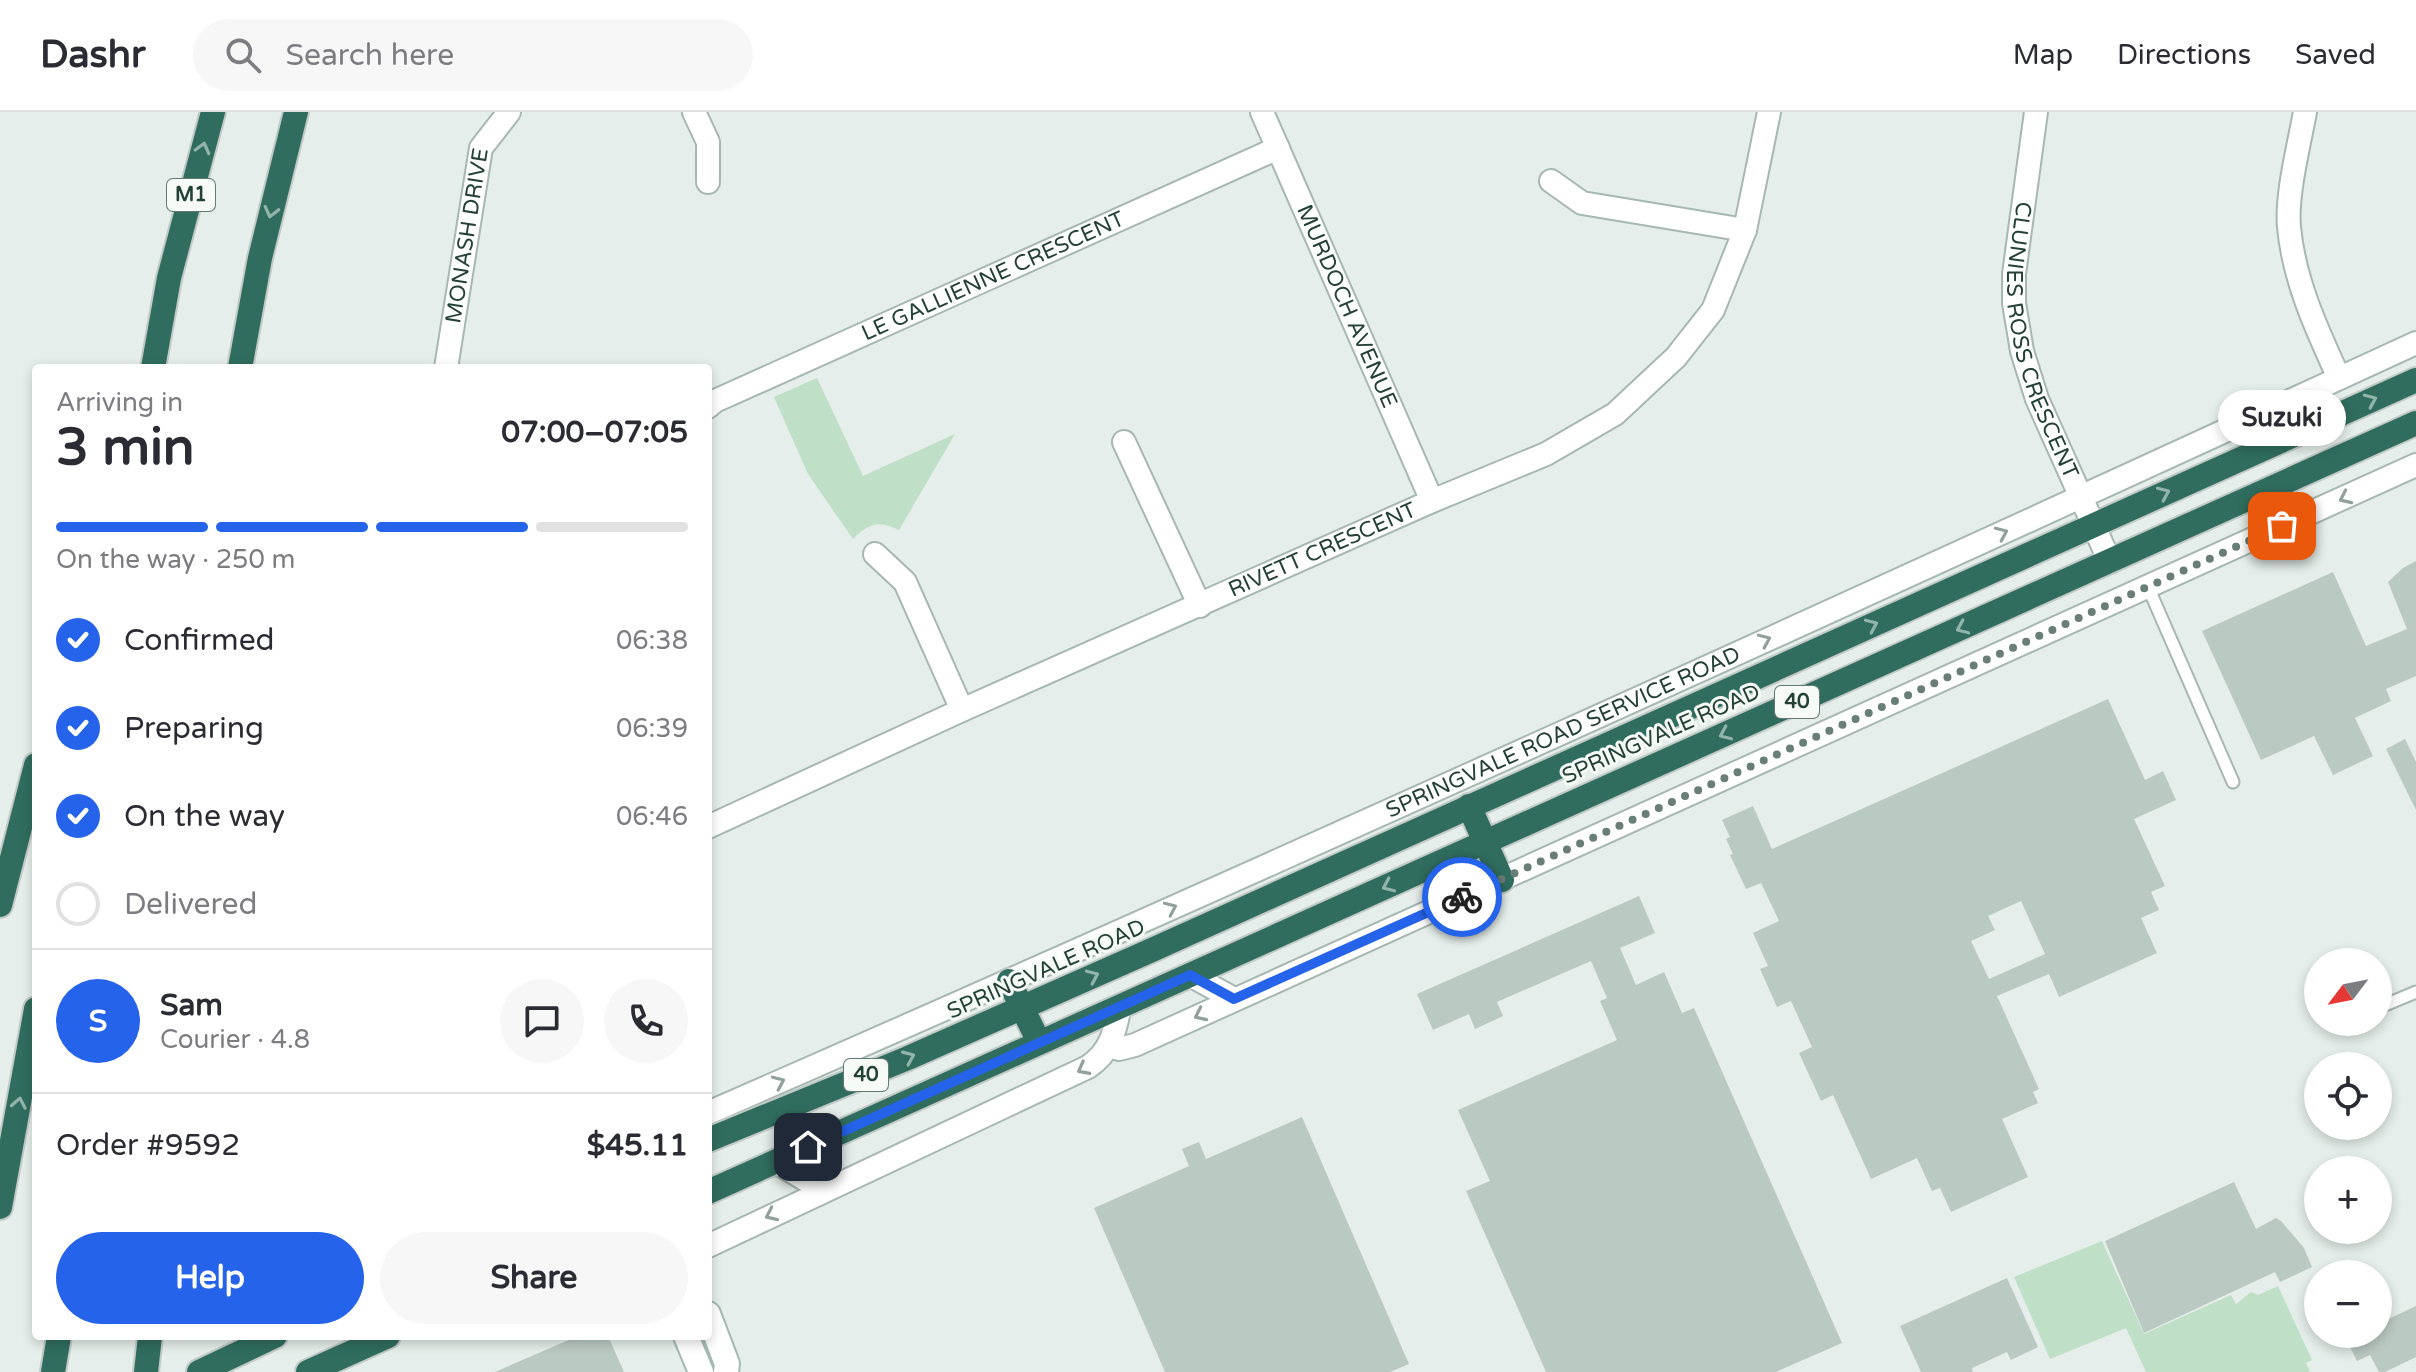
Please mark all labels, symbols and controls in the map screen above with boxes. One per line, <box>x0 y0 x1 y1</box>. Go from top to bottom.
search box <box>193 19 753 91</box>
text: Dashr <box>40 32 145 78</box>
icon: search <box>221 33 265 77</box>
text: Search here <box>285 37 454 74</box>
text: Map <box>2013 38 2073 72</box>
text: Directions <box>2117 38 2251 72</box>
text: Saved <box>2295 38 2376 72</box>
one-way arrow <box>194 142 210 156</box>
street label: MONASH DRIVE <box>440 146 494 325</box>
road number: M1 <box>167 179 215 211</box>
street label: CLUNIES ROSS CRESCENT <box>2001 200 2084 483</box>
street label: MURDOCH AVENUE <box>1291 201 1403 412</box>
one-way arrow <box>264 205 281 219</box>
street label: LE GALLIENNE CRESCENT <box>858 205 1129 346</box>
text: Arriving in <box>56 387 183 418</box>
callout: Suzuki <box>2218 390 2346 446</box>
one-way arrow <box>2363 394 2377 410</box>
text: Suzuki <box>2241 402 2323 433</box>
text: 07:00–07:05 <box>501 414 688 451</box>
text: 3 min <box>56 416 195 479</box>
one-way arrow <box>2156 487 2170 503</box>
one-way arrow <box>2339 488 2353 504</box>
pin <box>2248 492 2316 560</box>
street label: RIVETT CRESCENT <box>1224 496 1421 603</box>
icon: bag <box>2260 504 2304 548</box>
one-way arrow <box>1994 527 2008 543</box>
text: On the way · 250 m <box>56 544 295 575</box>
icon: check <box>56 618 100 662</box>
one-way arrow <box>1864 619 1878 635</box>
one-way arrow <box>1956 619 1971 635</box>
text: Confirmed <box>124 622 275 659</box>
text: 06:38 <box>616 625 688 656</box>
one-way arrow <box>1757 634 1771 650</box>
street label: SPRINGVALE ROAD SERVICE ROAD <box>1382 641 1744 821</box>
street label: SPRINGVALE ROAD <box>1558 678 1764 790</box>
road number: 40 <box>1775 686 1819 718</box>
icon: check <box>56 706 100 750</box>
text: Preparing <box>124 710 264 747</box>
text: 06:39 <box>616 713 688 744</box>
one-way arrow <box>1718 724 1733 740</box>
icon: check <box>56 794 100 838</box>
text: On the way <box>124 798 285 835</box>
text: 06:46 <box>616 801 688 832</box>
courier <box>1422 857 1502 937</box>
icon: bike <box>1440 875 1484 919</box>
one-way arrow <box>1382 876 1397 892</box>
text: Delivered <box>124 886 258 923</box>
one-way arrow <box>1163 902 1177 918</box>
street label: SPRINGVALE ROAD <box>943 914 1149 1024</box>
north arrow <box>2304 948 2392 1036</box>
map controls <box>2304 948 2392 1348</box>
one-way arrow <box>1085 969 1099 985</box>
button: chat <box>500 979 584 1063</box>
button: phone <box>604 979 688 1063</box>
text: Sam <box>160 987 223 1024</box>
text: S <box>89 1003 107 1040</box>
one-way arrow <box>1194 1005 1209 1021</box>
text: Courier · 4.8 <box>160 1024 310 1055</box>
one-way arrow <box>901 1050 916 1066</box>
button: locate <box>2304 1052 2392 1140</box>
road number: 40 <box>844 1059 888 1091</box>
one-way arrow <box>1076 1060 1091 1075</box>
one-way arrow <box>771 1075 786 1091</box>
one-way arrow <box>9 1096 26 1109</box>
pin <box>774 1113 842 1181</box>
icon: home <box>786 1125 830 1169</box>
text: Order #9592 <box>56 1127 240 1164</box>
text: $45.11 <box>587 1127 688 1164</box>
button: + <box>2304 1156 2392 1244</box>
one-way arrow <box>765 1205 779 1221</box>
button: Help <box>56 1232 364 1324</box>
button: Share <box>380 1232 688 1324</box>
button: − <box>2304 1260 2392 1348</box>

